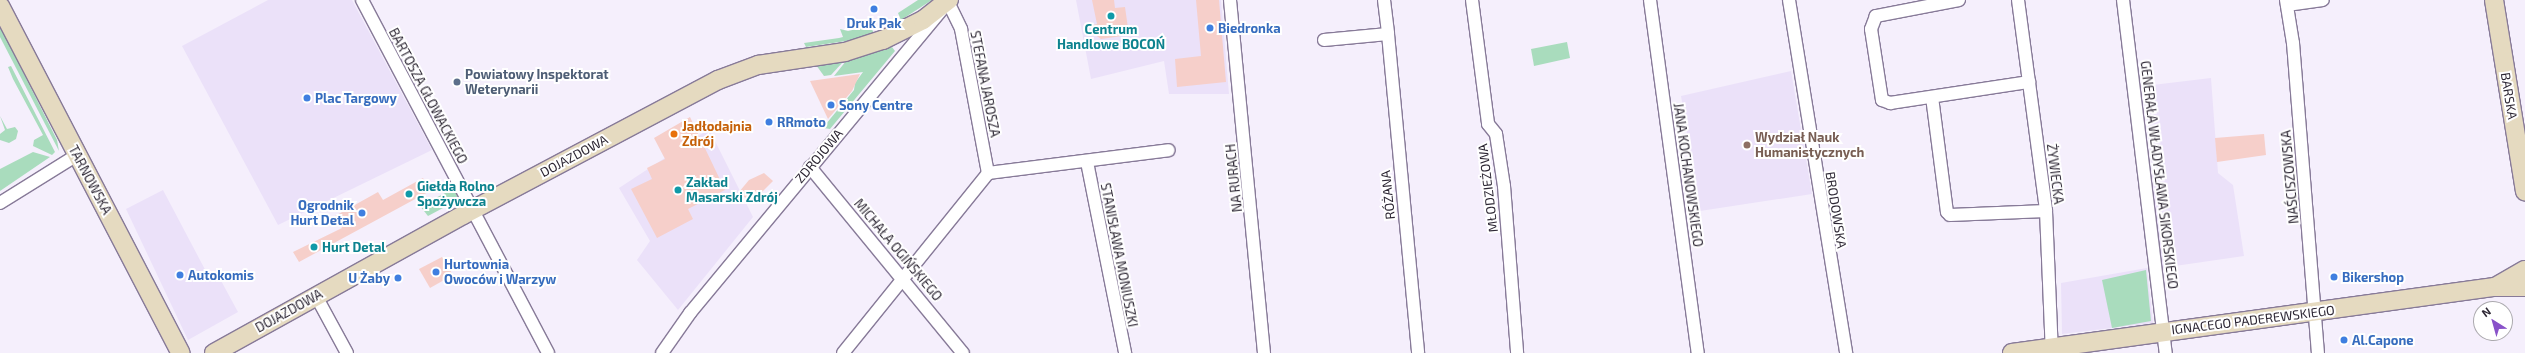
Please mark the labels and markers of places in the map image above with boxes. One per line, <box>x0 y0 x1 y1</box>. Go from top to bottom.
marker: Druk Pak <box>869 4 879 14</box>
marker: Centrum Handlowe BOCOŃ <box>1106 11 1116 21</box>
place label: Druk Pak <box>847 15 901 31</box>
place label: Biedronka <box>1218 20 1281 36</box>
place label: Centrum Handlowe BOCOŃ <box>1057 22 1165 53</box>
marker: Biedronka <box>1205 23 1215 33</box>
place label: Powiatowy Inspektorat Weterynarii <box>465 67 609 98</box>
marker: Powiatowy Inspektorat Weterynarii <box>452 77 462 87</box>
place label: Plac Targowy <box>315 90 397 106</box>
marker: Plac Targowy <box>302 93 312 103</box>
place label: Sony Centre <box>839 97 913 113</box>
marker: Sony Centre <box>826 100 836 110</box>
place label: RRmoto <box>777 114 826 130</box>
marker: RRmoto <box>764 117 774 127</box>
place label: Jadłodajnia Zdrój <box>682 119 752 150</box>
marker: Jadłodajnia Zdrój <box>669 129 679 139</box>
place label: Wydział Nauk Humanistycznych <box>1755 130 1864 161</box>
marker: Wydział Nauk Humanistycznych <box>1742 140 1752 150</box>
place label: Zakład Masarski Zdrój <box>686 175 778 206</box>
place label: Giełda Rolno Spożywcza <box>417 179 495 210</box>
marker: Zakład Masarski Zdrój <box>673 185 683 195</box>
marker: Giełda Rolno Spożywcza <box>404 189 414 199</box>
place label: Ogrodnik Hurt Detal <box>290 198 354 229</box>
marker: Ogrodnik Hurt Detal <box>357 208 367 218</box>
place label: Hurt Detal <box>322 239 386 255</box>
marker: Hurt Detal <box>309 242 319 252</box>
place label: Hurtownia Owoców i Warzyw <box>444 257 557 288</box>
place label: Autokomis <box>188 267 254 283</box>
marker: Hurtownia Owoców i Warzyw <box>431 267 441 277</box>
place label: Bikershop <box>2342 269 2404 285</box>
marker: Autokomis <box>175 270 185 280</box>
place label: U Żaby <box>348 270 390 286</box>
marker: Bikershop <box>2329 272 2339 282</box>
marker: U Żaby <box>393 273 403 283</box>
place label: Al.Capone <box>2352 332 2414 348</box>
marker: Al.Capone <box>2339 335 2349 345</box>

